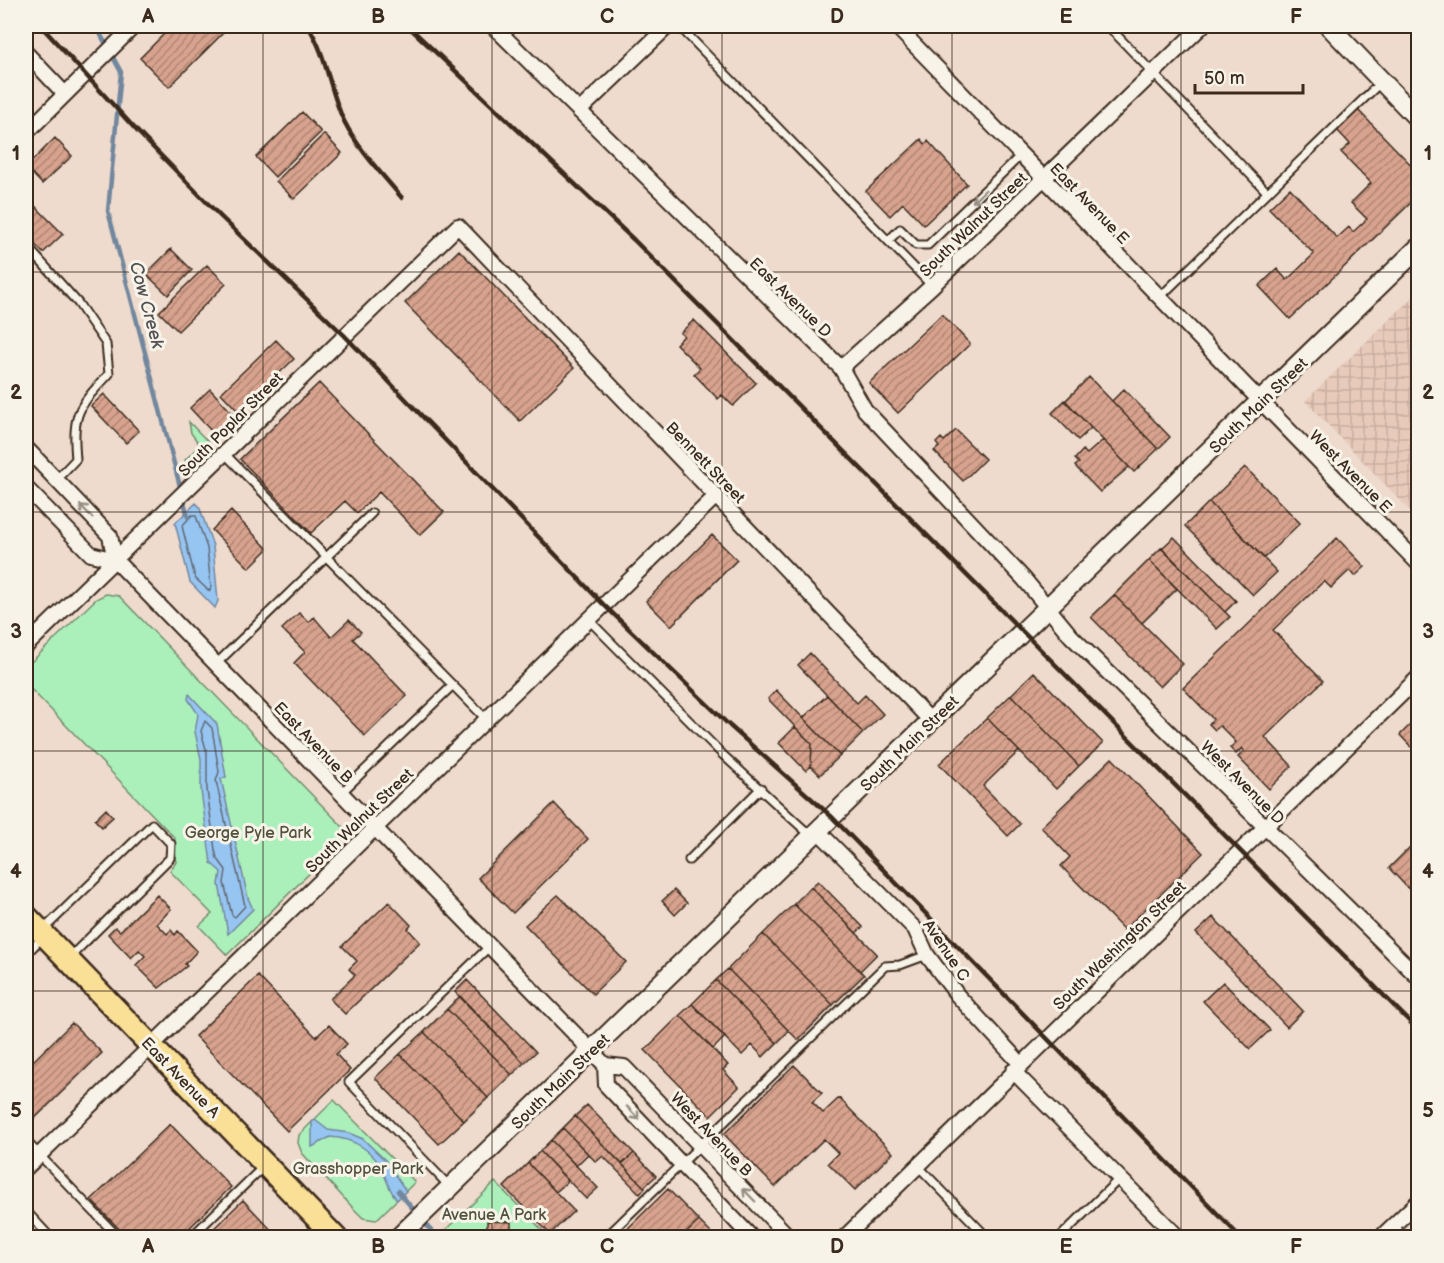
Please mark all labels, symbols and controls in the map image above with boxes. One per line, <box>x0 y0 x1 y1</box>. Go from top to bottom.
text: A <box>141 5 155 29</box>
text: B <box>371 5 385 29</box>
text: C <box>600 5 614 29</box>
text: D <box>830 5 844 29</box>
text: E <box>1060 5 1073 29</box>
text: F <box>1290 5 1302 29</box>
scale bar <box>1195 57 1303 95</box>
text: 50 m <box>1204 68 1245 89</box>
text: 1 <box>12 142 20 166</box>
text: 1 <box>1424 142 1432 166</box>
street label: East Avenue E <box>1046 160 1132 249</box>
street label: South Walnut Street <box>916 169 1032 281</box>
one-way arrow <box>971 188 986 203</box>
street label: East Avenue D <box>745 254 835 342</box>
water label: Cow Creek <box>125 259 168 352</box>
street label: South Main Street <box>1206 354 1312 458</box>
street label: South Poplar Street <box>175 369 287 481</box>
text: 2 <box>10 381 22 405</box>
text: 2 <box>1422 381 1434 405</box>
street label: Bennett Street <box>661 418 749 508</box>
street label: West Avenue E <box>1305 427 1395 517</box>
one-way arrow <box>79 504 93 519</box>
text: 3 <box>10 620 22 644</box>
text: 3 <box>1422 620 1434 644</box>
street label: South Main Street <box>857 692 963 796</box>
street label: East Avenue B <box>269 698 357 788</box>
street label: West Avenue D <box>1196 737 1288 829</box>
street label: South Walnut Street <box>302 765 418 877</box>
park label: George Pyle Park <box>185 824 311 843</box>
text: 4 <box>10 860 22 884</box>
text: 4 <box>1422 860 1434 884</box>
street label: South Washington Street <box>1050 878 1190 1014</box>
street label: Avenue C <box>918 917 973 985</box>
street label: South Main Street <box>508 1030 614 1134</box>
street label: East Avenue A <box>137 1034 223 1122</box>
street label: West Avenue B <box>666 1089 756 1181</box>
text: 5 <box>10 1099 22 1123</box>
text: 5 <box>1422 1099 1434 1123</box>
one-way arrow <box>626 1105 640 1120</box>
park label: Grasshopper Park <box>293 1160 423 1179</box>
one-way arrow <box>742 1188 757 1203</box>
park label: Avenue A Park <box>442 1206 546 1225</box>
text: A <box>141 1235 155 1259</box>
text: B <box>371 1235 385 1259</box>
text: C <box>600 1235 614 1259</box>
text: D <box>830 1235 844 1259</box>
text: E <box>1060 1235 1073 1259</box>
text: F <box>1290 1235 1302 1259</box>

